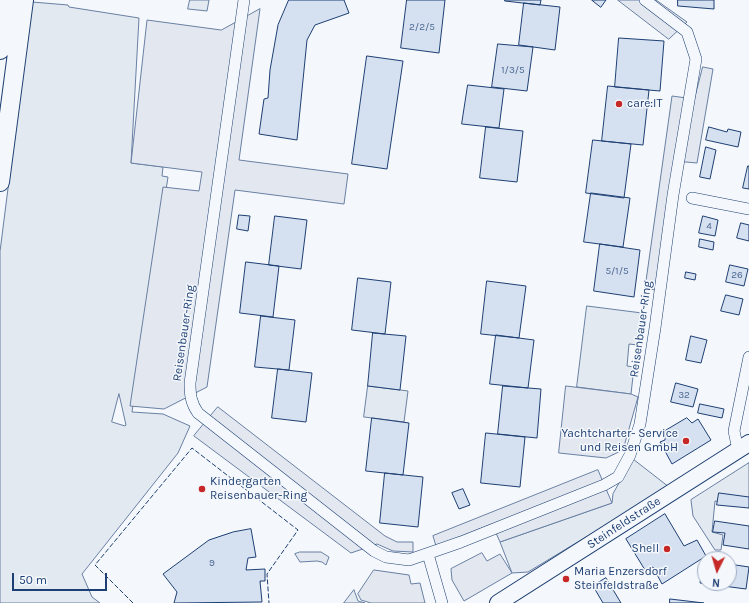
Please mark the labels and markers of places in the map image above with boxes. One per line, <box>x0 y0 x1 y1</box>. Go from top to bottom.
place label: care:IT <box>627 97 662 111</box>
marker: care:IT <box>614 99 624 109</box>
place label: Yachtcharter- Service und Reisen GmbH <box>561 427 678 455</box>
marker: Yachtcharter- Service und Reisen GmbH <box>681 436 691 446</box>
place label: Kindergarten Reisenbauer-Ring <box>210 475 307 503</box>
marker: Kindergarten Reisenbauer-Ring <box>197 484 207 494</box>
place label: Shell <box>632 542 659 556</box>
marker: Shell <box>662 544 672 554</box>
place label: Maria Enzersdorf Steinfeldstraße <box>574 565 667 593</box>
marker: Maria Enzersdorf Steinfeldstraße <box>561 574 571 584</box>

